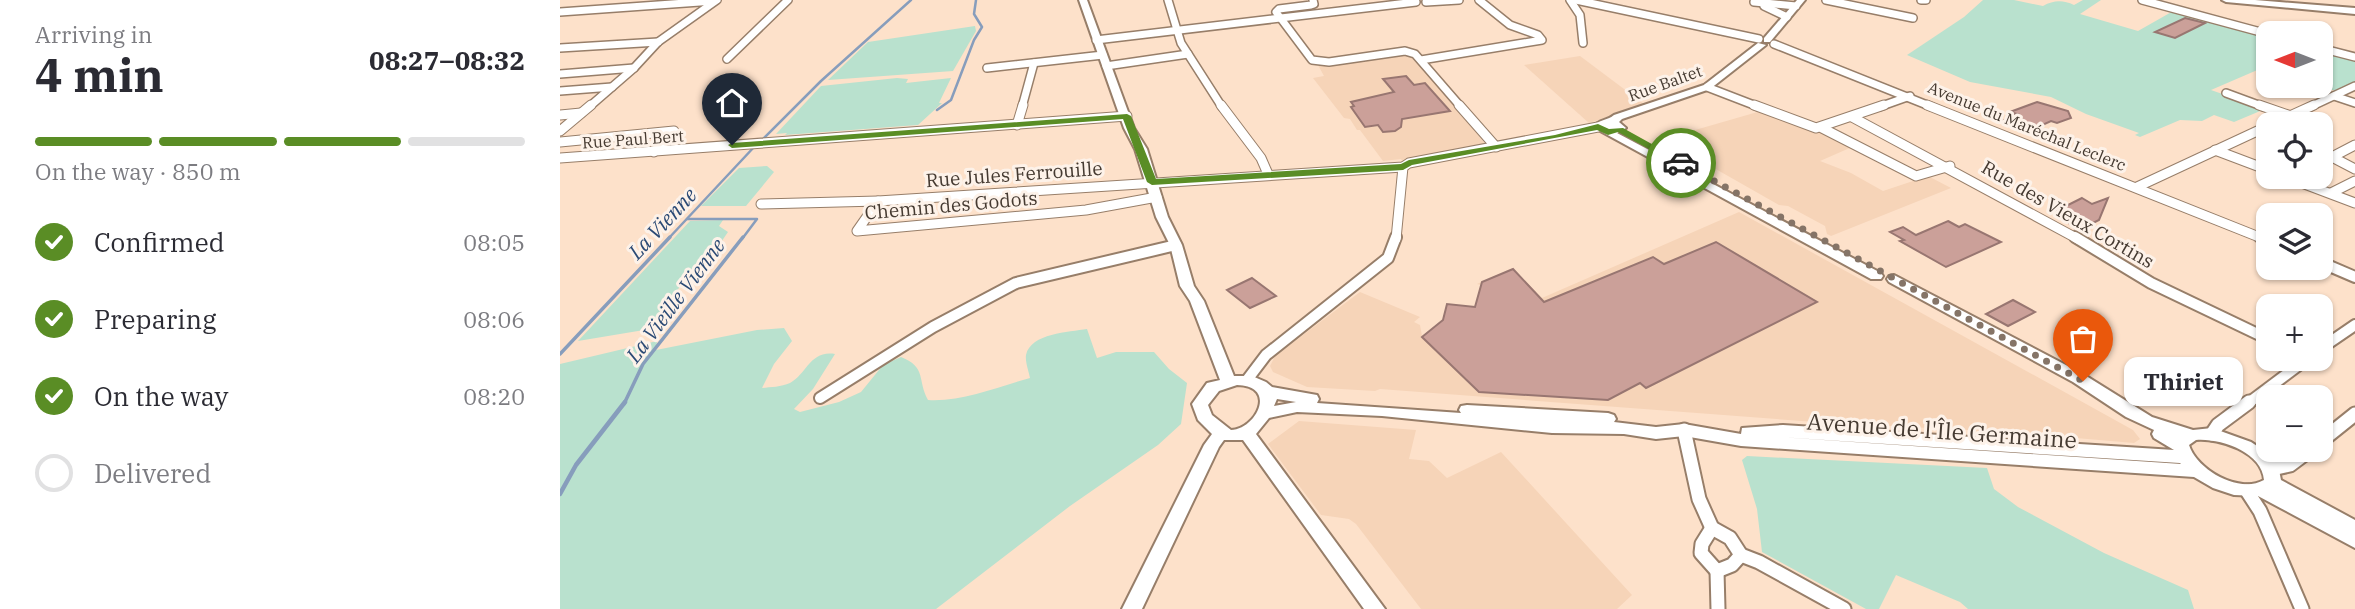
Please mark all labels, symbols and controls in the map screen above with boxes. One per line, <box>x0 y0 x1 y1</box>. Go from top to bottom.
text: Arriving in <box>35 19 152 49</box>
north arrow <box>2256 21 2333 98</box>
map controls <box>2256 21 2333 462</box>
text: 08:27–08:32 <box>369 43 525 77</box>
text: 4 min <box>35 45 164 105</box>
street label: Rue Baltet <box>1625 60 1705 106</box>
pin <box>702 73 762 145</box>
street label: Avenue du Maréchal Leclerc <box>1925 77 2129 175</box>
icon: home <box>713 84 751 122</box>
button: locate <box>2256 112 2333 189</box>
street label: Rue Paul Bert <box>581 125 685 153</box>
courier <box>1646 128 1716 198</box>
icon: car <box>1662 144 1700 182</box>
street label: Rue des Vieux Cortins <box>1977 155 2159 273</box>
text: On the way · 850 m <box>35 156 241 186</box>
street label: Rue Jules Ferrouille <box>925 156 1103 192</box>
water label: La Vienne <box>621 181 703 266</box>
street label: Chemin des Godots <box>864 185 1038 225</box>
button: layers <box>2256 203 2333 280</box>
icon: check <box>35 223 73 261</box>
text: Confirmed <box>94 225 225 259</box>
text: 08:05 <box>463 227 525 257</box>
water label: La Vieille Vienne <box>619 232 731 369</box>
button: + <box>2256 294 2333 371</box>
icon: check <box>35 300 73 338</box>
text: Preparing <box>94 302 216 336</box>
text: 08:06 <box>463 304 525 334</box>
pin <box>2053 309 2113 381</box>
icon: bag <box>2064 320 2102 358</box>
callout: Thiriet <box>2125 356 2244 406</box>
text: Thiriet <box>2144 366 2223 396</box>
icon: check <box>35 377 73 415</box>
text: On the way <box>94 379 228 413</box>
text: 08:20 <box>463 381 525 411</box>
button: − <box>2256 385 2333 462</box>
street label: Avenue de l'Île Germaine <box>1806 406 2078 454</box>
text: Delivered <box>94 456 211 490</box>

